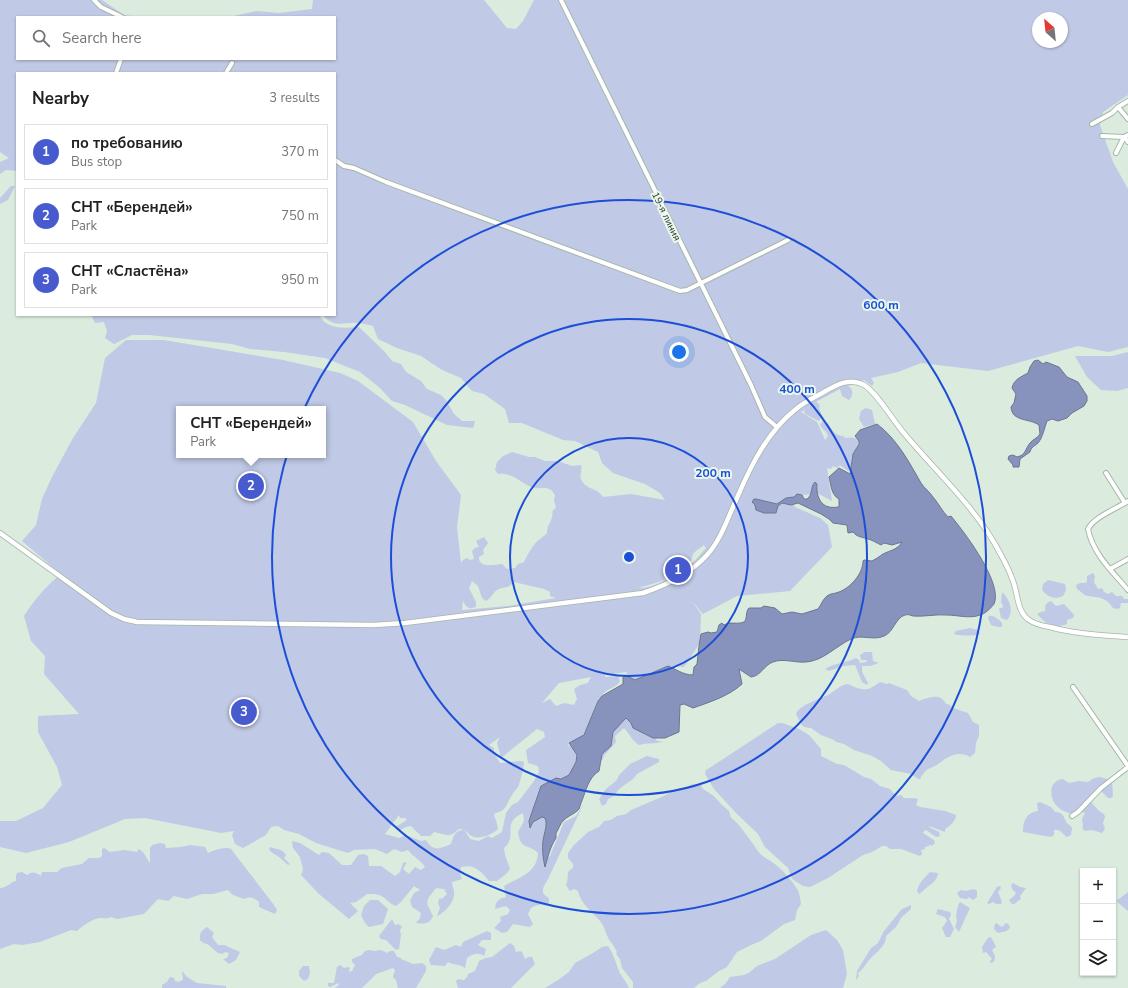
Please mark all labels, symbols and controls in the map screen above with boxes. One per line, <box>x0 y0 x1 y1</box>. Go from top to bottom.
north arrow <box>1032 12 1068 48</box>
search box <box>16 16 336 60</box>
icon: search <box>30 27 52 49</box>
text: Search here <box>62 28 142 48</box>
text: Nearby <box>32 87 89 110</box>
text: 3 results <box>269 89 320 107</box>
text: по требованию <box>71 133 183 153</box>
text: 1 <box>42 143 50 161</box>
text: 370 m <box>281 143 319 161</box>
text: Bus stop <box>71 153 122 171</box>
street label: 19-я линия <box>648 190 684 243</box>
text: СНТ «Берендей» <box>71 197 193 217</box>
text: 2 <box>42 207 50 225</box>
text: 750 m <box>281 207 319 225</box>
text: Park <box>71 217 97 235</box>
text: СНТ «Сластёна» <box>71 261 189 281</box>
text: 3 <box>42 271 50 289</box>
text: 950 m <box>281 271 319 289</box>
text: Park <box>71 281 97 299</box>
text: 600 m <box>863 297 899 313</box>
your location <box>669 342 689 362</box>
text: 400 m <box>779 381 815 397</box>
popup <box>176 406 326 458</box>
text: СНТ «Берендей» <box>190 413 312 433</box>
text: Park <box>190 433 216 451</box>
text: 200 m <box>695 465 731 481</box>
pin: 2 <box>238 471 264 501</box>
centre of rings <box>622 550 636 564</box>
pin: 1 <box>665 555 691 585</box>
pin: 3 <box>231 697 257 727</box>
map controls <box>1080 868 1116 976</box>
button: + <box>1080 868 1116 904</box>
button: − <box>1080 904 1116 940</box>
button: layers <box>1080 940 1116 976</box>

